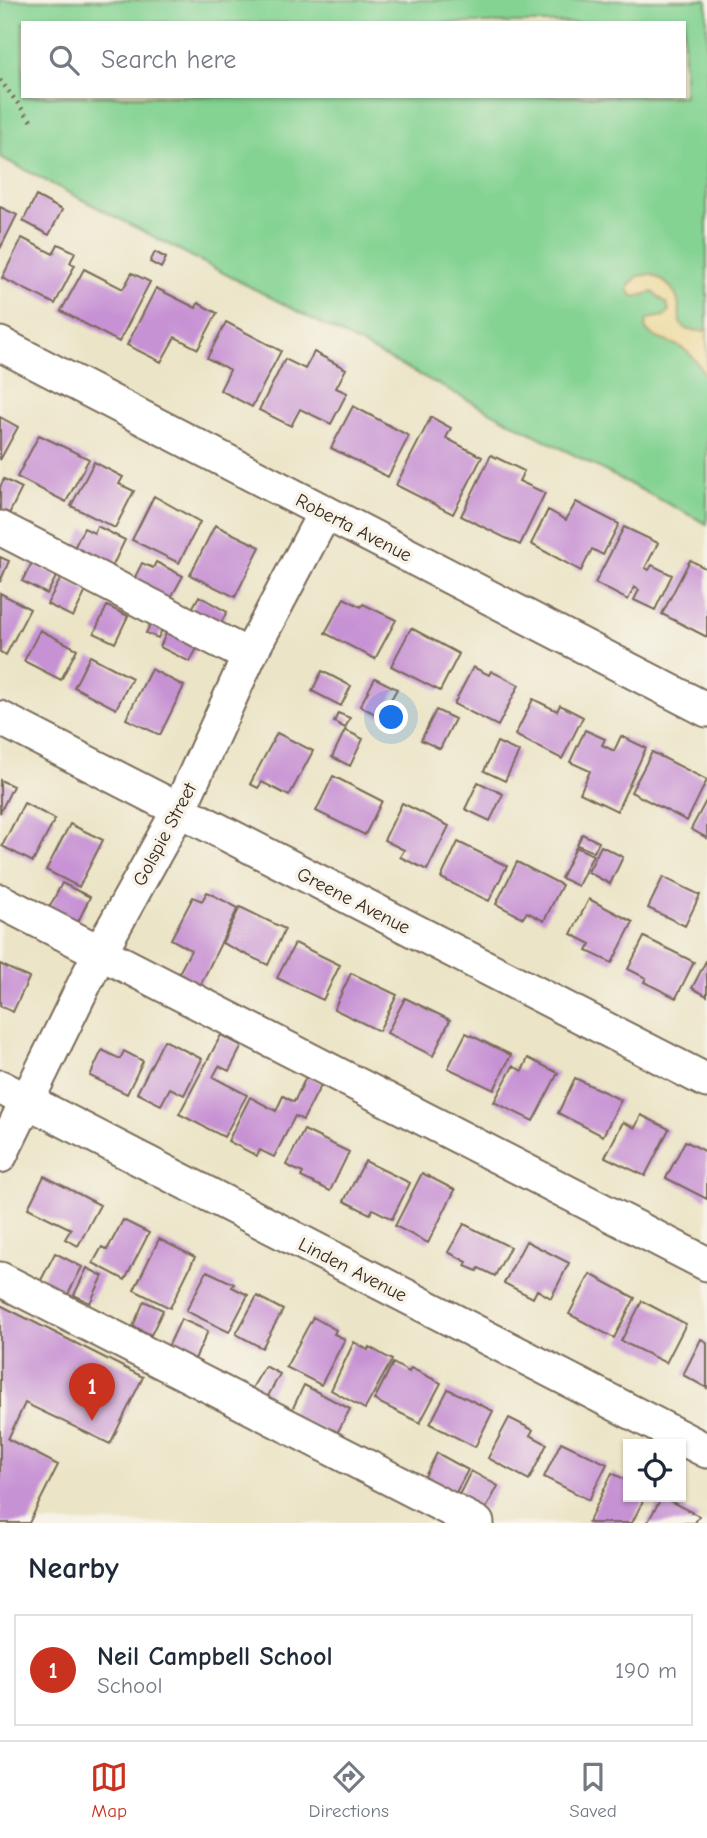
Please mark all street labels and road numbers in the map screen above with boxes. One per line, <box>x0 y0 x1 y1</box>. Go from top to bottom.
street label: Roberta Avenue <box>292 489 415 567</box>
street label: Golspie Street <box>129 779 202 890</box>
street label: Greene Avenue <box>293 863 414 939</box>
street label: Linden Avenue <box>295 1233 410 1307</box>

